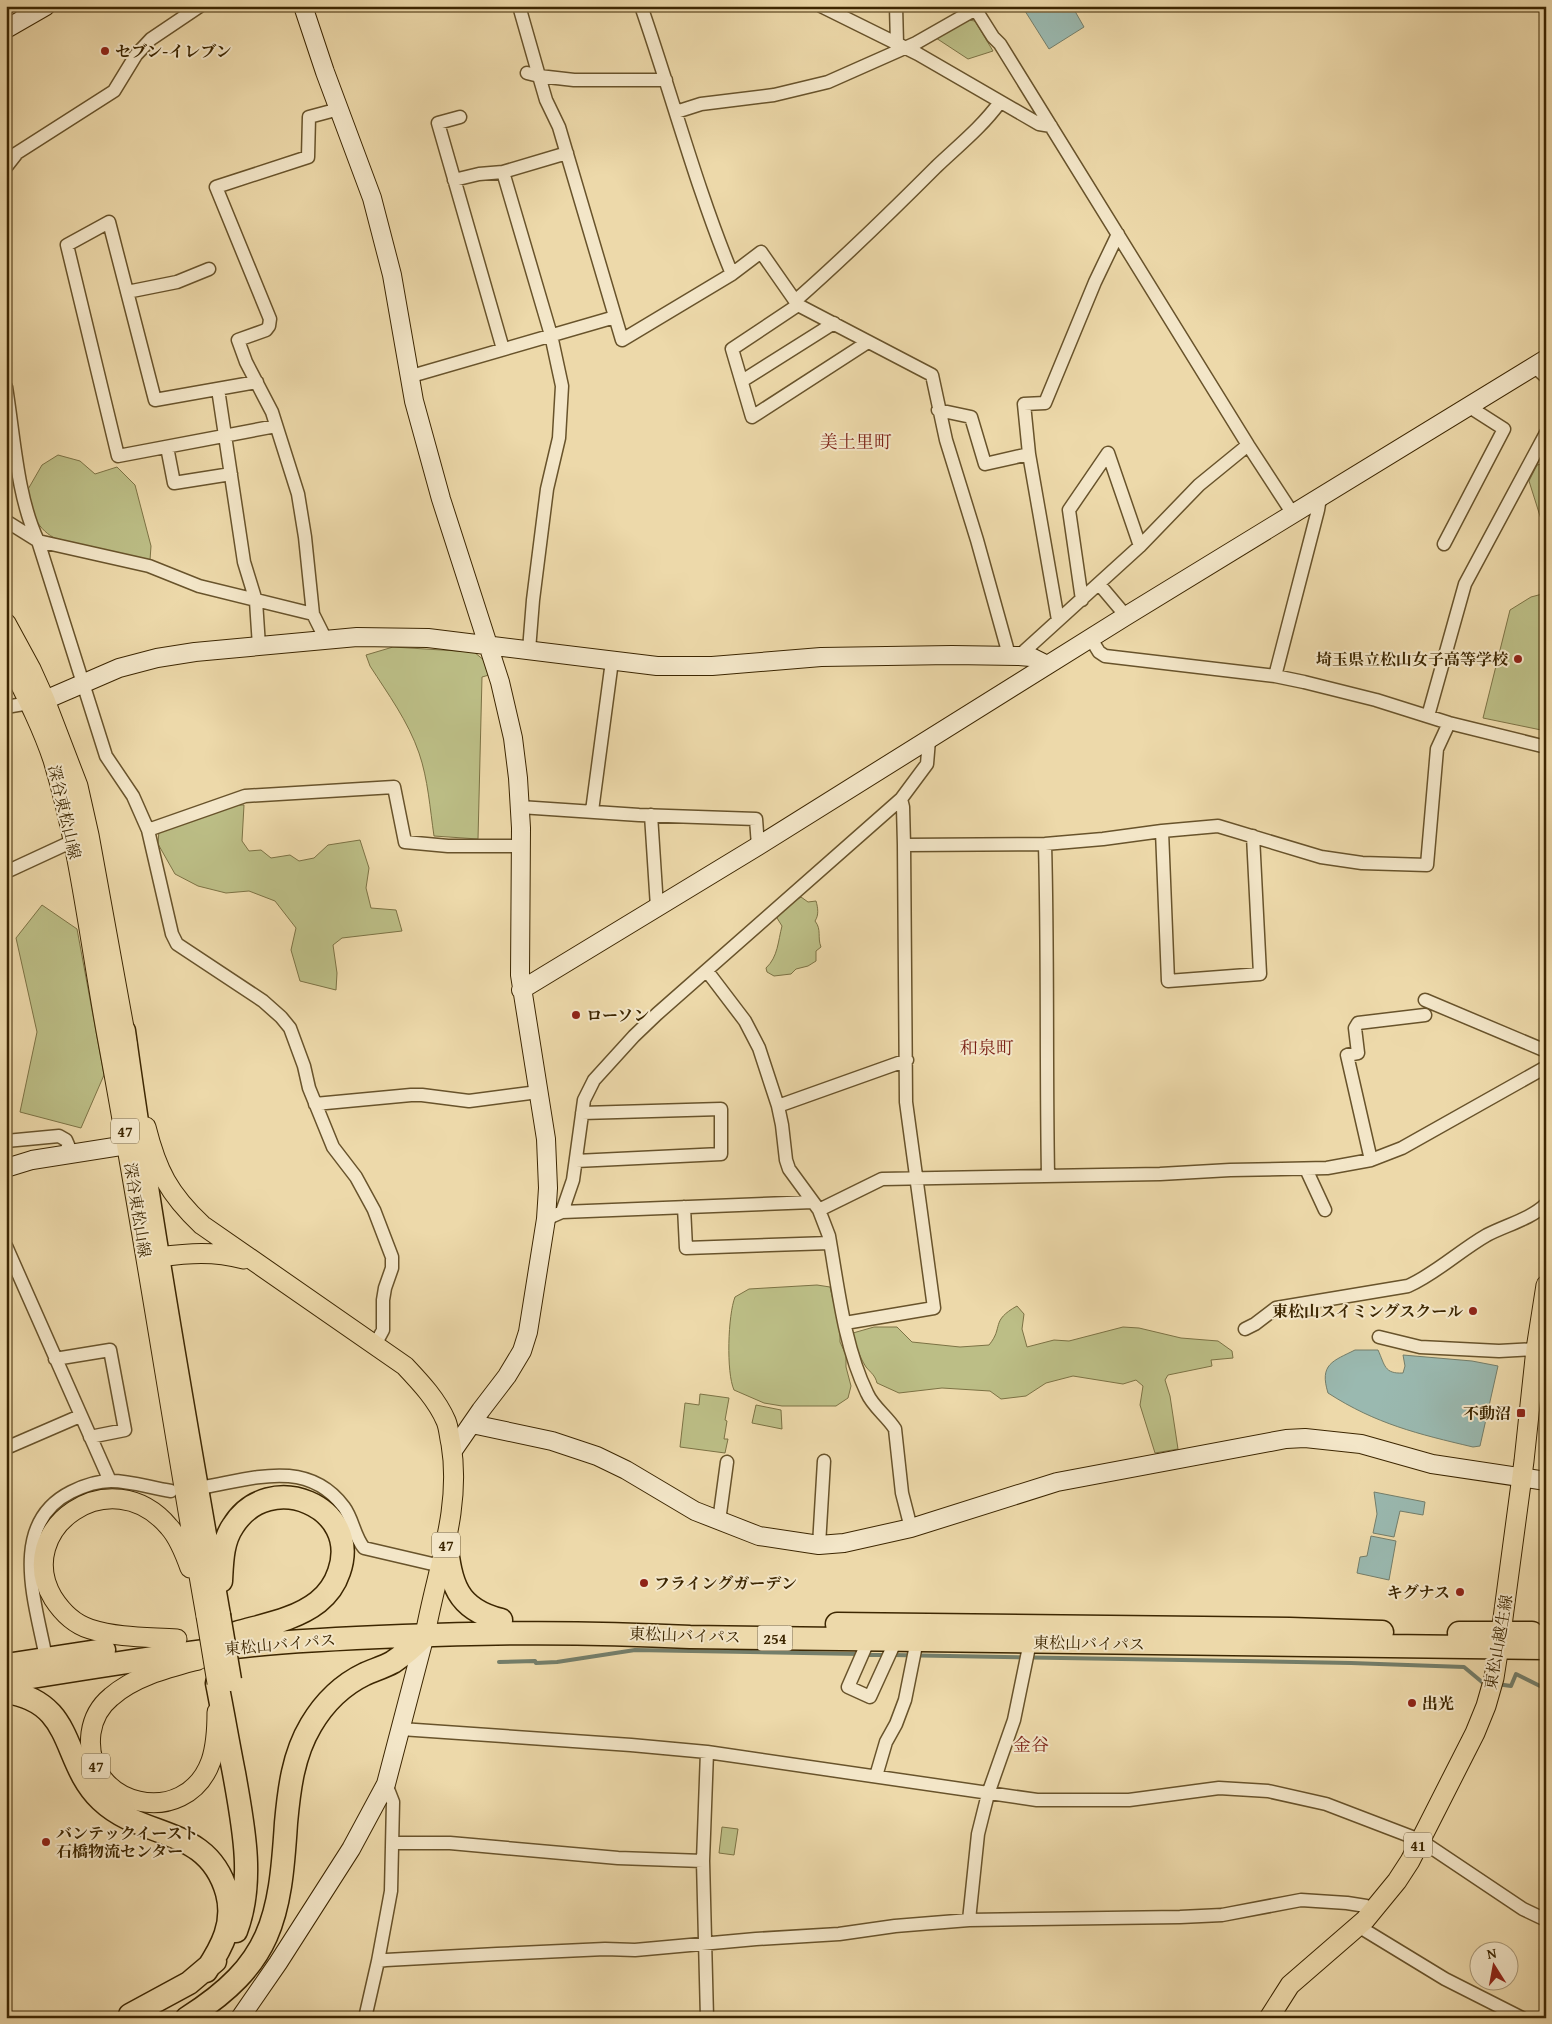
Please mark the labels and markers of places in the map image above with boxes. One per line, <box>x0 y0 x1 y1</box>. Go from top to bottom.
place label: セブン-イレブン <box>115 39 232 63</box>
marker: セブン-イレブン <box>99 45 111 57</box>
place label: 埼玉県立松山女子高等学校 <box>1316 647 1509 671</box>
marker: 埼玉県立松山女子高等学校 <box>1512 653 1524 665</box>
place label: ローソン <box>586 1003 649 1027</box>
marker: ローソン <box>570 1009 582 1021</box>
place label: 東松山スイミングスクール <box>1272 1299 1463 1323</box>
marker: 東松山スイミングスクール <box>1467 1305 1479 1317</box>
place label: 不動沼 <box>1463 1401 1511 1425</box>
marker: 不動沼 <box>1515 1407 1527 1419</box>
place label: フライングガーデン <box>654 1571 797 1595</box>
marker: フライングガーデン <box>638 1577 650 1589</box>
place label: キグナス <box>1387 1580 1450 1604</box>
marker: キグナス <box>1454 1586 1466 1598</box>
place label: 出光 <box>1422 1691 1454 1715</box>
marker: 出光 <box>1406 1697 1418 1709</box>
place label: バンテックイースト 石橋物流センター <box>56 1821 198 1863</box>
marker: バンテックイースト 石橋物流センター <box>40 1836 52 1848</box>

